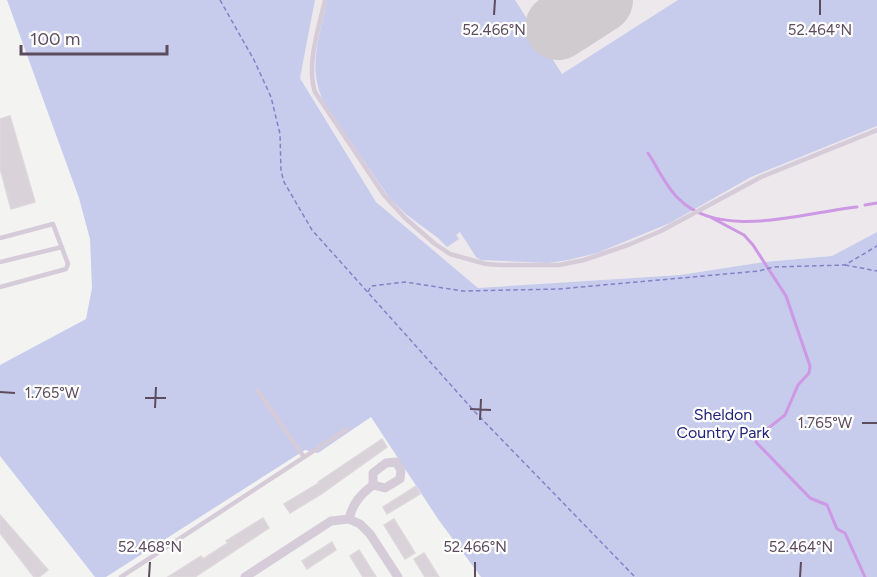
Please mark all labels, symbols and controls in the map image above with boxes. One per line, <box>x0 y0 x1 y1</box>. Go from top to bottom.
scale bar <box>21 18 166 56</box>
text: 52.466°N <box>462 21 526 39</box>
text: 52.464°N <box>788 21 852 39</box>
text: 100 m <box>30 28 80 50</box>
text: 1.765°W <box>25 384 80 402</box>
park label: Sheldon Country Park <box>677 405 770 442</box>
text: 1.765°W <box>798 414 853 432</box>
text: 52.468°N <box>118 538 182 556</box>
text: 52.466°N <box>443 538 507 556</box>
text: 52.464°N <box>769 538 833 556</box>

